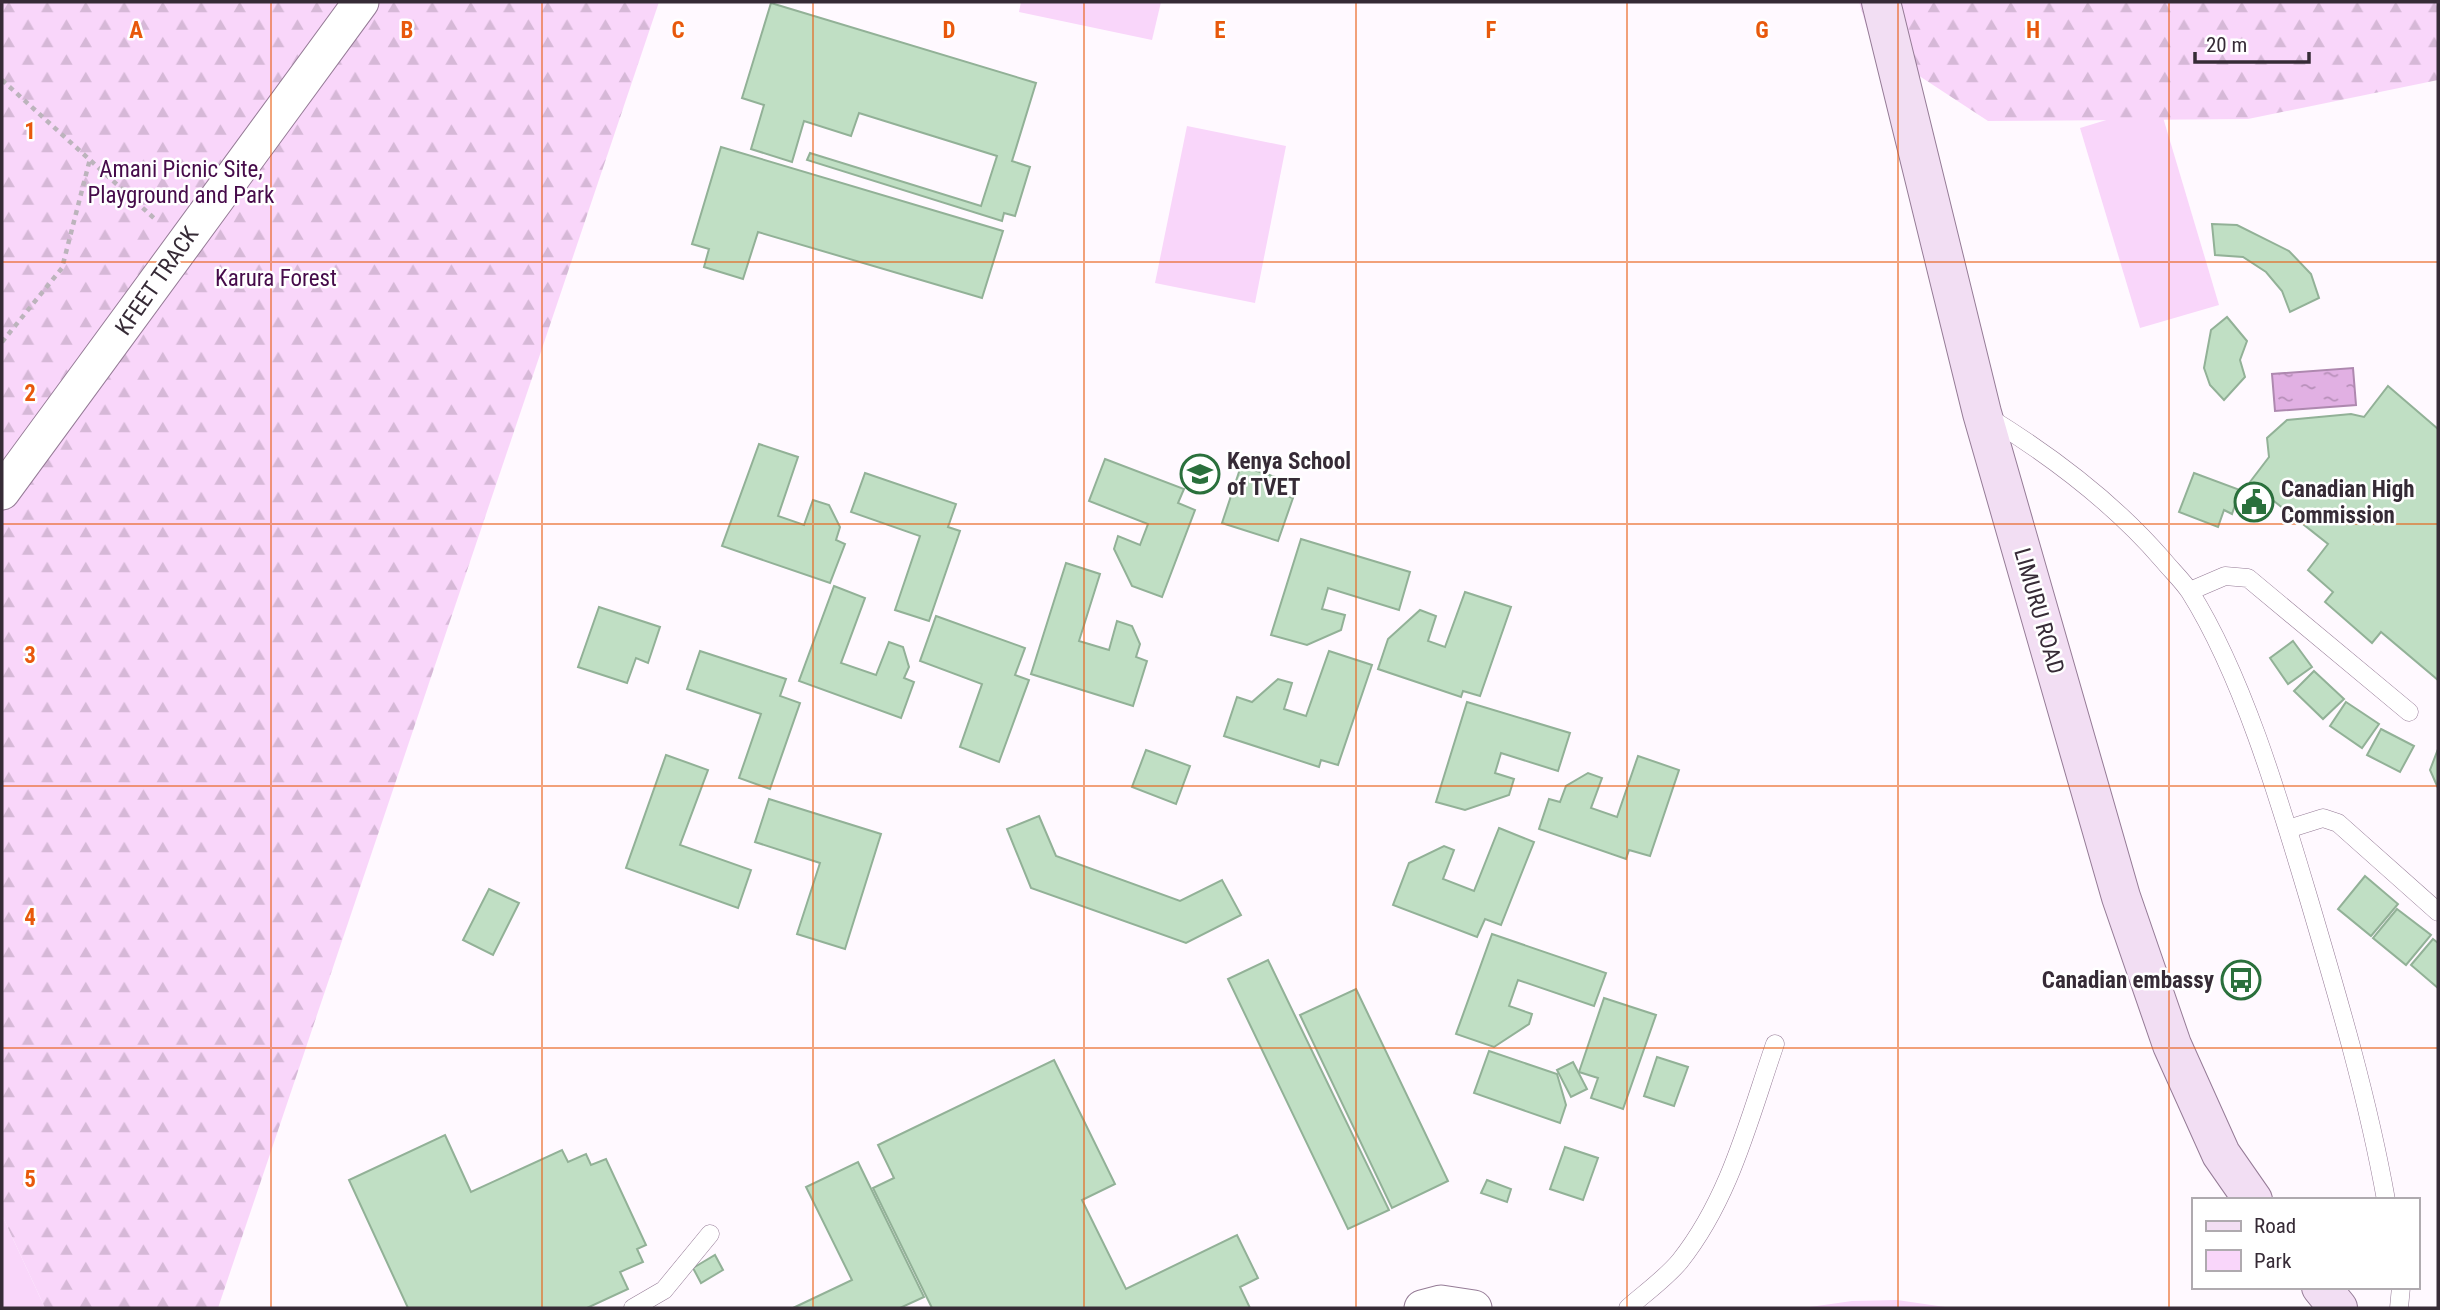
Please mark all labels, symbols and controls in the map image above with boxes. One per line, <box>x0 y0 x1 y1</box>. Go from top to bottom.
text: A <box>129 17 143 44</box>
text: B <box>401 17 413 44</box>
text: C <box>671 17 685 44</box>
text: D <box>943 17 956 44</box>
text: E <box>1214 17 1226 44</box>
text: F <box>1486 17 1497 44</box>
text: G <box>1755 17 1769 44</box>
text: H <box>2026 17 2040 44</box>
scale bar <box>2195 21 2309 65</box>
text: 20 m <box>2206 33 2247 57</box>
text: 1 <box>24 118 36 145</box>
park label: Amani Picnic Site, Playground and Park <box>88 156 275 209</box>
street label: KFEET TRACK <box>110 221 204 340</box>
park label: Karura Forest <box>215 265 337 292</box>
text: 2 <box>24 380 36 407</box>
place label: Kenya School of TVET <box>1227 448 1351 501</box>
school or university icon: Kenya School of TVET <box>1179 453 1221 495</box>
place label: Canadian High Commission <box>2281 476 2415 529</box>
public building icon: Canadian High Commission <box>2233 481 2275 523</box>
street label: LIMURU ROAD <box>2008 545 2070 677</box>
text: 3 <box>24 642 36 669</box>
text: 4 <box>24 904 36 931</box>
bus stop icon: Canadian embassy <box>2220 959 2262 1001</box>
place label: Canadian embassy <box>2042 967 2215 994</box>
text: 5 <box>24 1166 36 1193</box>
legend <box>2192 1198 2419 1289</box>
text: Road <box>2254 1214 2296 1238</box>
text: Park <box>2254 1249 2292 1273</box>

